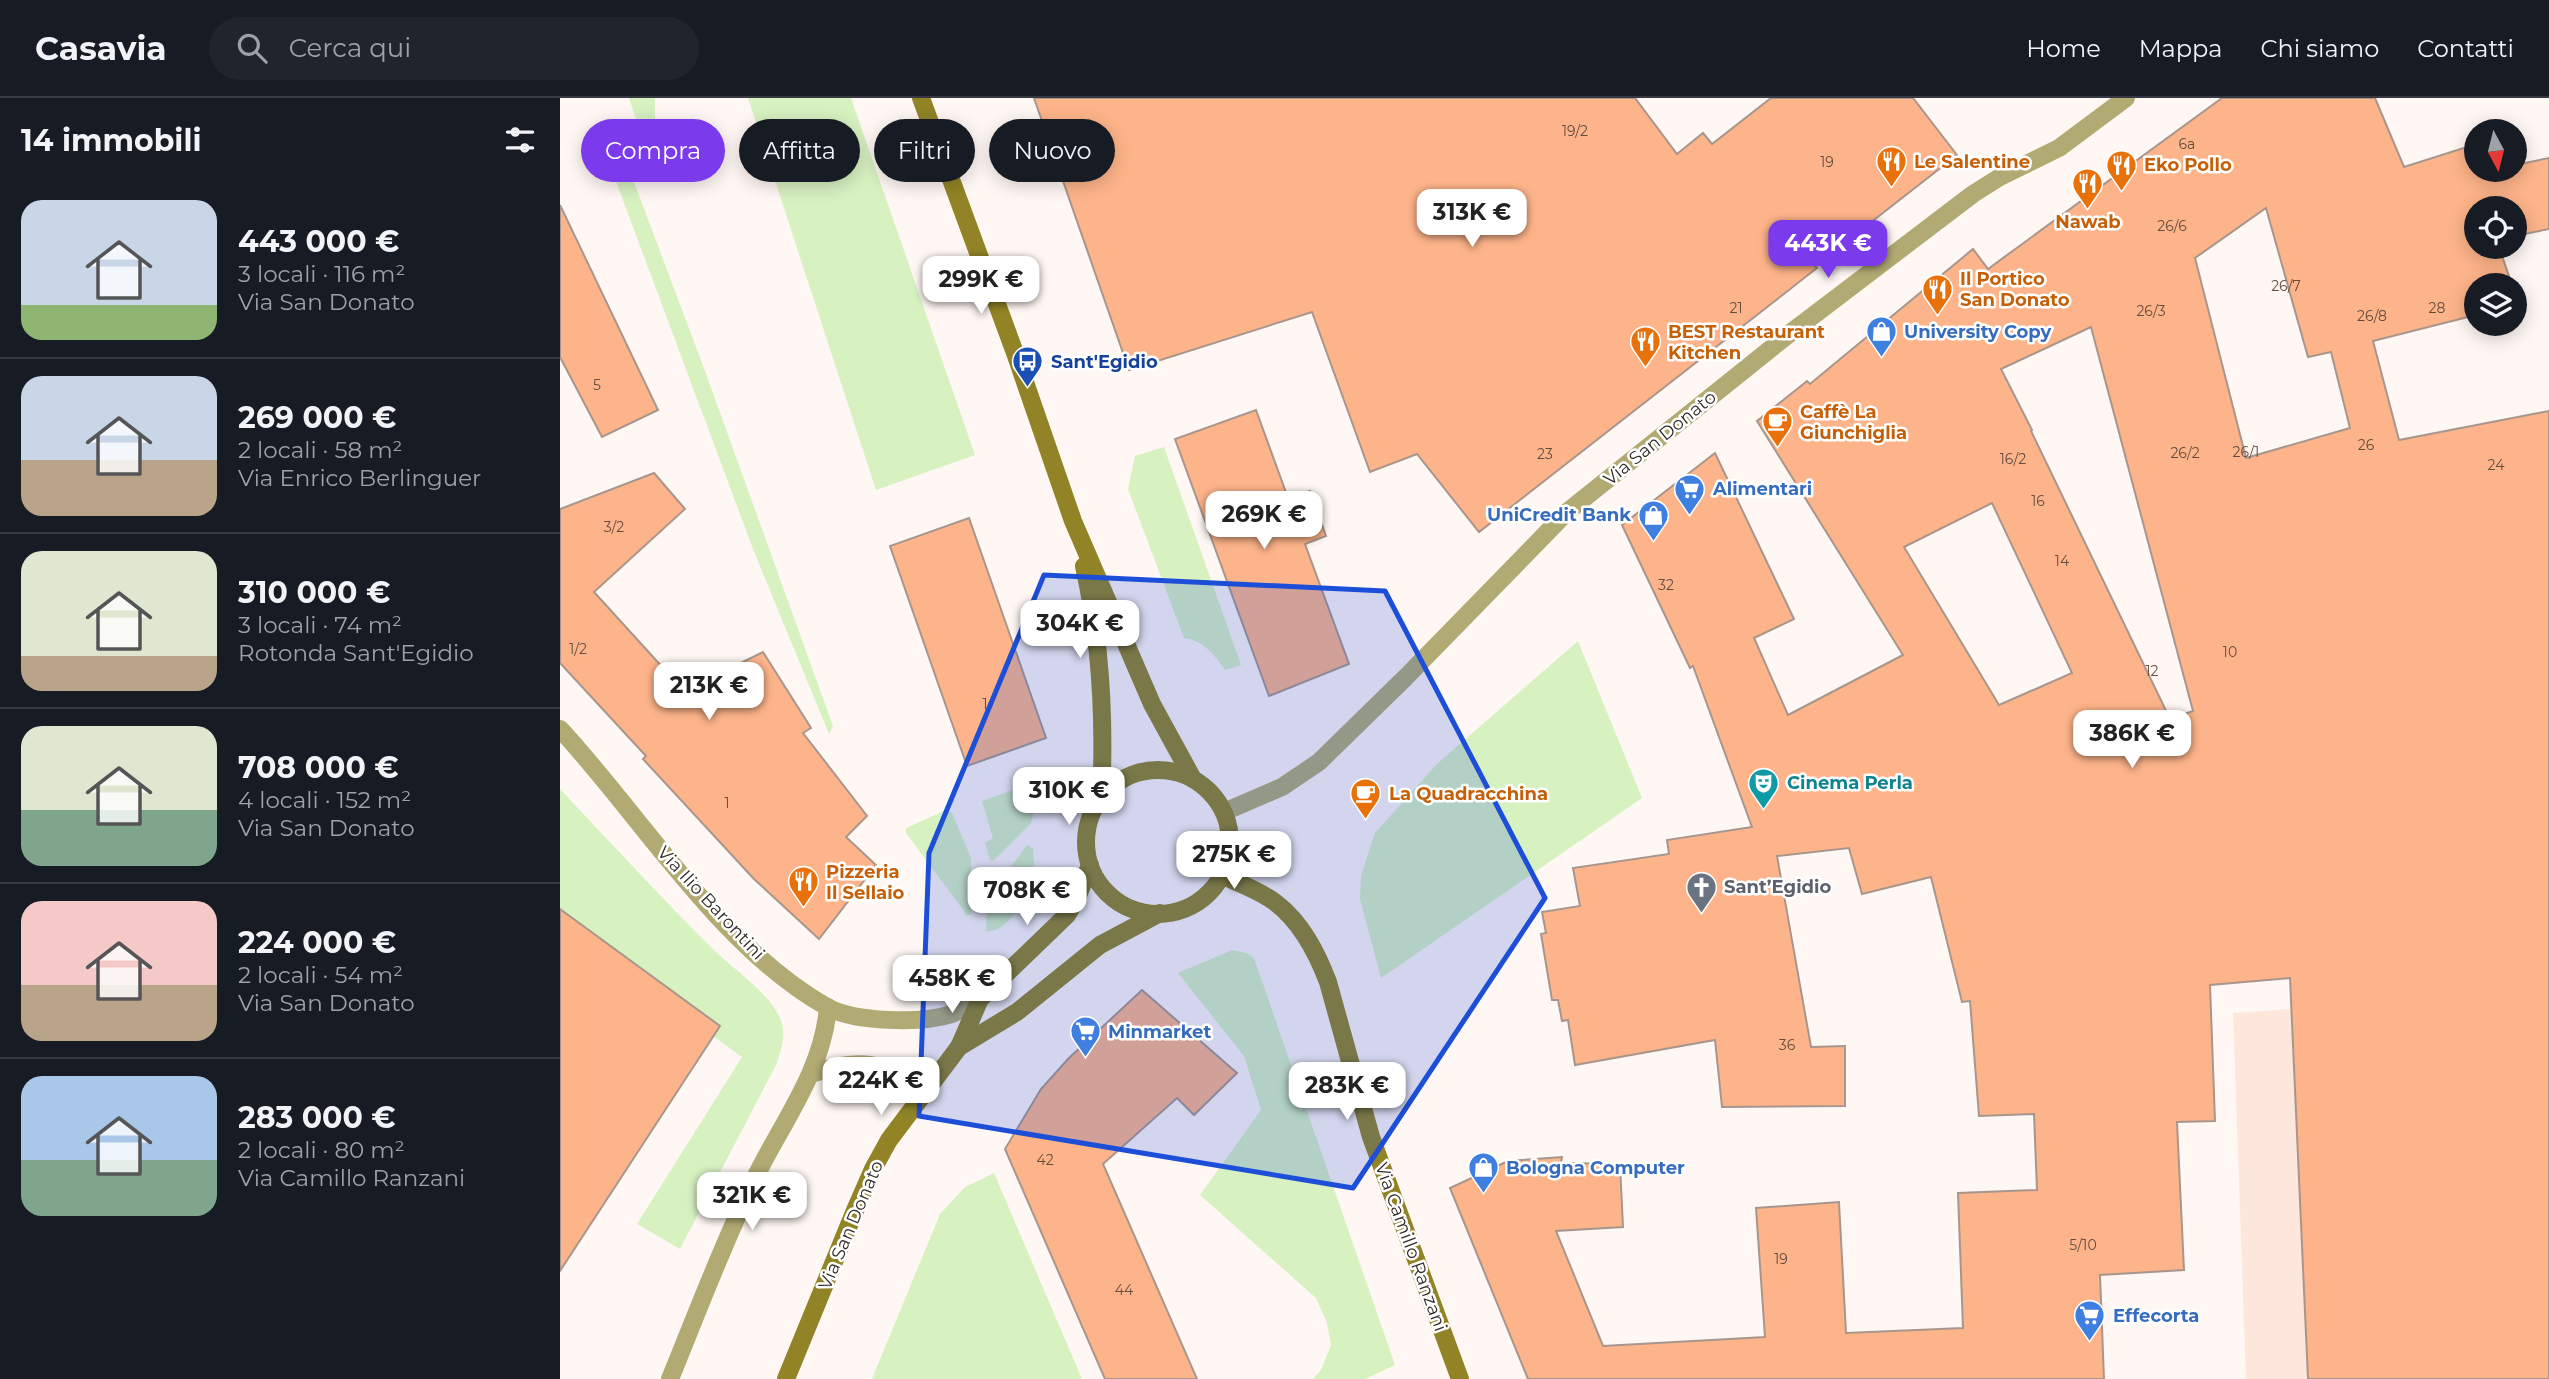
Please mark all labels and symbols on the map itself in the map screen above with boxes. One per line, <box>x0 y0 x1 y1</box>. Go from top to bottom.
north arrow <box>2464 119 2527 182</box>
house number: 19/2 <box>1562 122 1588 140</box>
house number: 6a <box>2179 135 2195 153</box>
restaurant icon: Le Salentine <box>1874 145 1908 189</box>
restaurant icon: Eko Pollo <box>2104 148 2138 192</box>
place label: Le Salentine <box>1914 151 2030 173</box>
house number: 19 <box>1820 153 1834 171</box>
place label: Eko Pollo <box>2144 154 2232 176</box>
restaurant icon: Nawab <box>2071 167 2105 211</box>
pin: 313K € <box>1415 190 1529 249</box>
place label: Nawab <box>2055 211 2121 233</box>
house number: 26/6 <box>2157 217 2187 235</box>
pin: 443K € <box>1771 220 1885 280</box>
pin: 299K € <box>924 256 1038 316</box>
place label: Il Portico San Donato <box>1960 268 2070 311</box>
restaurant icon: Il Portico San Donato <box>1920 272 1954 316</box>
house number: 26/7 <box>2271 277 2301 295</box>
house number: 21 <box>1729 299 1743 317</box>
house number: 28 <box>2429 299 2446 317</box>
house number: 26/3 <box>2136 302 2166 320</box>
house number: 26/8 <box>2357 307 2387 325</box>
shop icon: University Copy <box>1864 315 1898 359</box>
place label: BEST Restaurant Kitchen <box>1668 321 1825 364</box>
place label: University Copy <box>1904 321 2052 343</box>
restaurant icon: BEST Restaurant Kitchen <box>1628 325 1662 369</box>
bus stop icon: Sant'Egidio <box>1011 345 1045 389</box>
place label: Sant'Egidio <box>1051 351 1158 373</box>
house number: 5 <box>593 376 601 394</box>
street label: Via San Donato <box>1599 386 1721 490</box>
place label: Caffè La Giunchiglia <box>1800 401 1907 444</box>
cafe icon: Caffè La Giunchiglia <box>1760 405 1794 449</box>
house number: 26 <box>2358 436 2375 454</box>
house number: 26/1 <box>2233 443 2259 461</box>
house number: 26/2 <box>2170 444 2200 462</box>
house number: 23 <box>1537 445 1553 463</box>
house number: 16/2 <box>2000 450 2026 468</box>
house number: 24 <box>2488 456 2505 474</box>
supermarket icon: Alimentari <box>1673 472 1707 516</box>
place label: Alimentari <box>1712 478 1812 500</box>
pin: 269K € <box>1207 491 1321 551</box>
house number: 16 <box>2031 492 2045 510</box>
shop icon: UniCredit Bank <box>1637 498 1671 542</box>
place label: UniCredit Bank <box>1487 504 1631 526</box>
house number: 3/2 <box>604 518 624 536</box>
house number: 14 <box>2055 552 2070 570</box>
house number: 32 <box>1658 576 1674 594</box>
pin: 304K € <box>1023 601 1137 660</box>
house number: 1/2 <box>569 640 587 658</box>
house number: 10 <box>2223 643 2237 661</box>
pin: 213K € <box>652 662 766 722</box>
house number: 12 <box>2145 662 2159 680</box>
house number: 1 <box>982 695 988 713</box>
pin: 386K € <box>2075 710 2189 770</box>
theatre icon: Cinema Perla <box>1747 766 1781 810</box>
pin: 310K € <box>1012 768 1126 827</box>
place label: Cinema Perla <box>1787 772 1913 794</box>
cafe icon: La Quadracchina <box>1349 777 1383 821</box>
place label: La Quadracchina <box>1389 783 1548 805</box>
house number: 1 <box>724 794 730 812</box>
pin: 275K € <box>1177 832 1291 891</box>
street label: Via Ilio Barontini <box>653 842 769 964</box>
place label: Pizzeria Il Sellaio <box>826 861 905 904</box>
restaurant icon: Pizzeria Il Sellaio <box>786 865 820 909</box>
pin: 708K € <box>970 868 1084 927</box>
church icon: Sant’Egidio <box>1684 870 1718 914</box>
place label: Sant’Egidio <box>1724 876 1831 898</box>
pin: 458K € <box>895 956 1009 1015</box>
supermarket icon: Minmarket <box>1068 1015 1102 1059</box>
place label: Minmarket <box>1108 1021 1211 1043</box>
house number: 36 <box>1779 1036 1796 1054</box>
pin: 224K € <box>824 1058 938 1117</box>
pin: 283K € <box>1290 1062 1404 1122</box>
house number: 42 <box>1036 1151 1054 1169</box>
shop icon: Bologna Computer <box>1466 1151 1500 1195</box>
street label: Via San Donato <box>814 1157 888 1293</box>
place label: Bologna Computer <box>1506 1157 1685 1179</box>
street label: Via Camillo Ranzani <box>1370 1160 1452 1334</box>
pin: 321K € <box>695 1172 809 1232</box>
house number: 5/10 <box>2069 1236 2097 1254</box>
house number: 19 <box>1774 1250 1788 1268</box>
house number: 44 <box>1115 1281 1134 1299</box>
supermarket icon: Effecorta <box>2073 1299 2107 1343</box>
place label: Effecorta <box>2113 1305 2199 1327</box>

